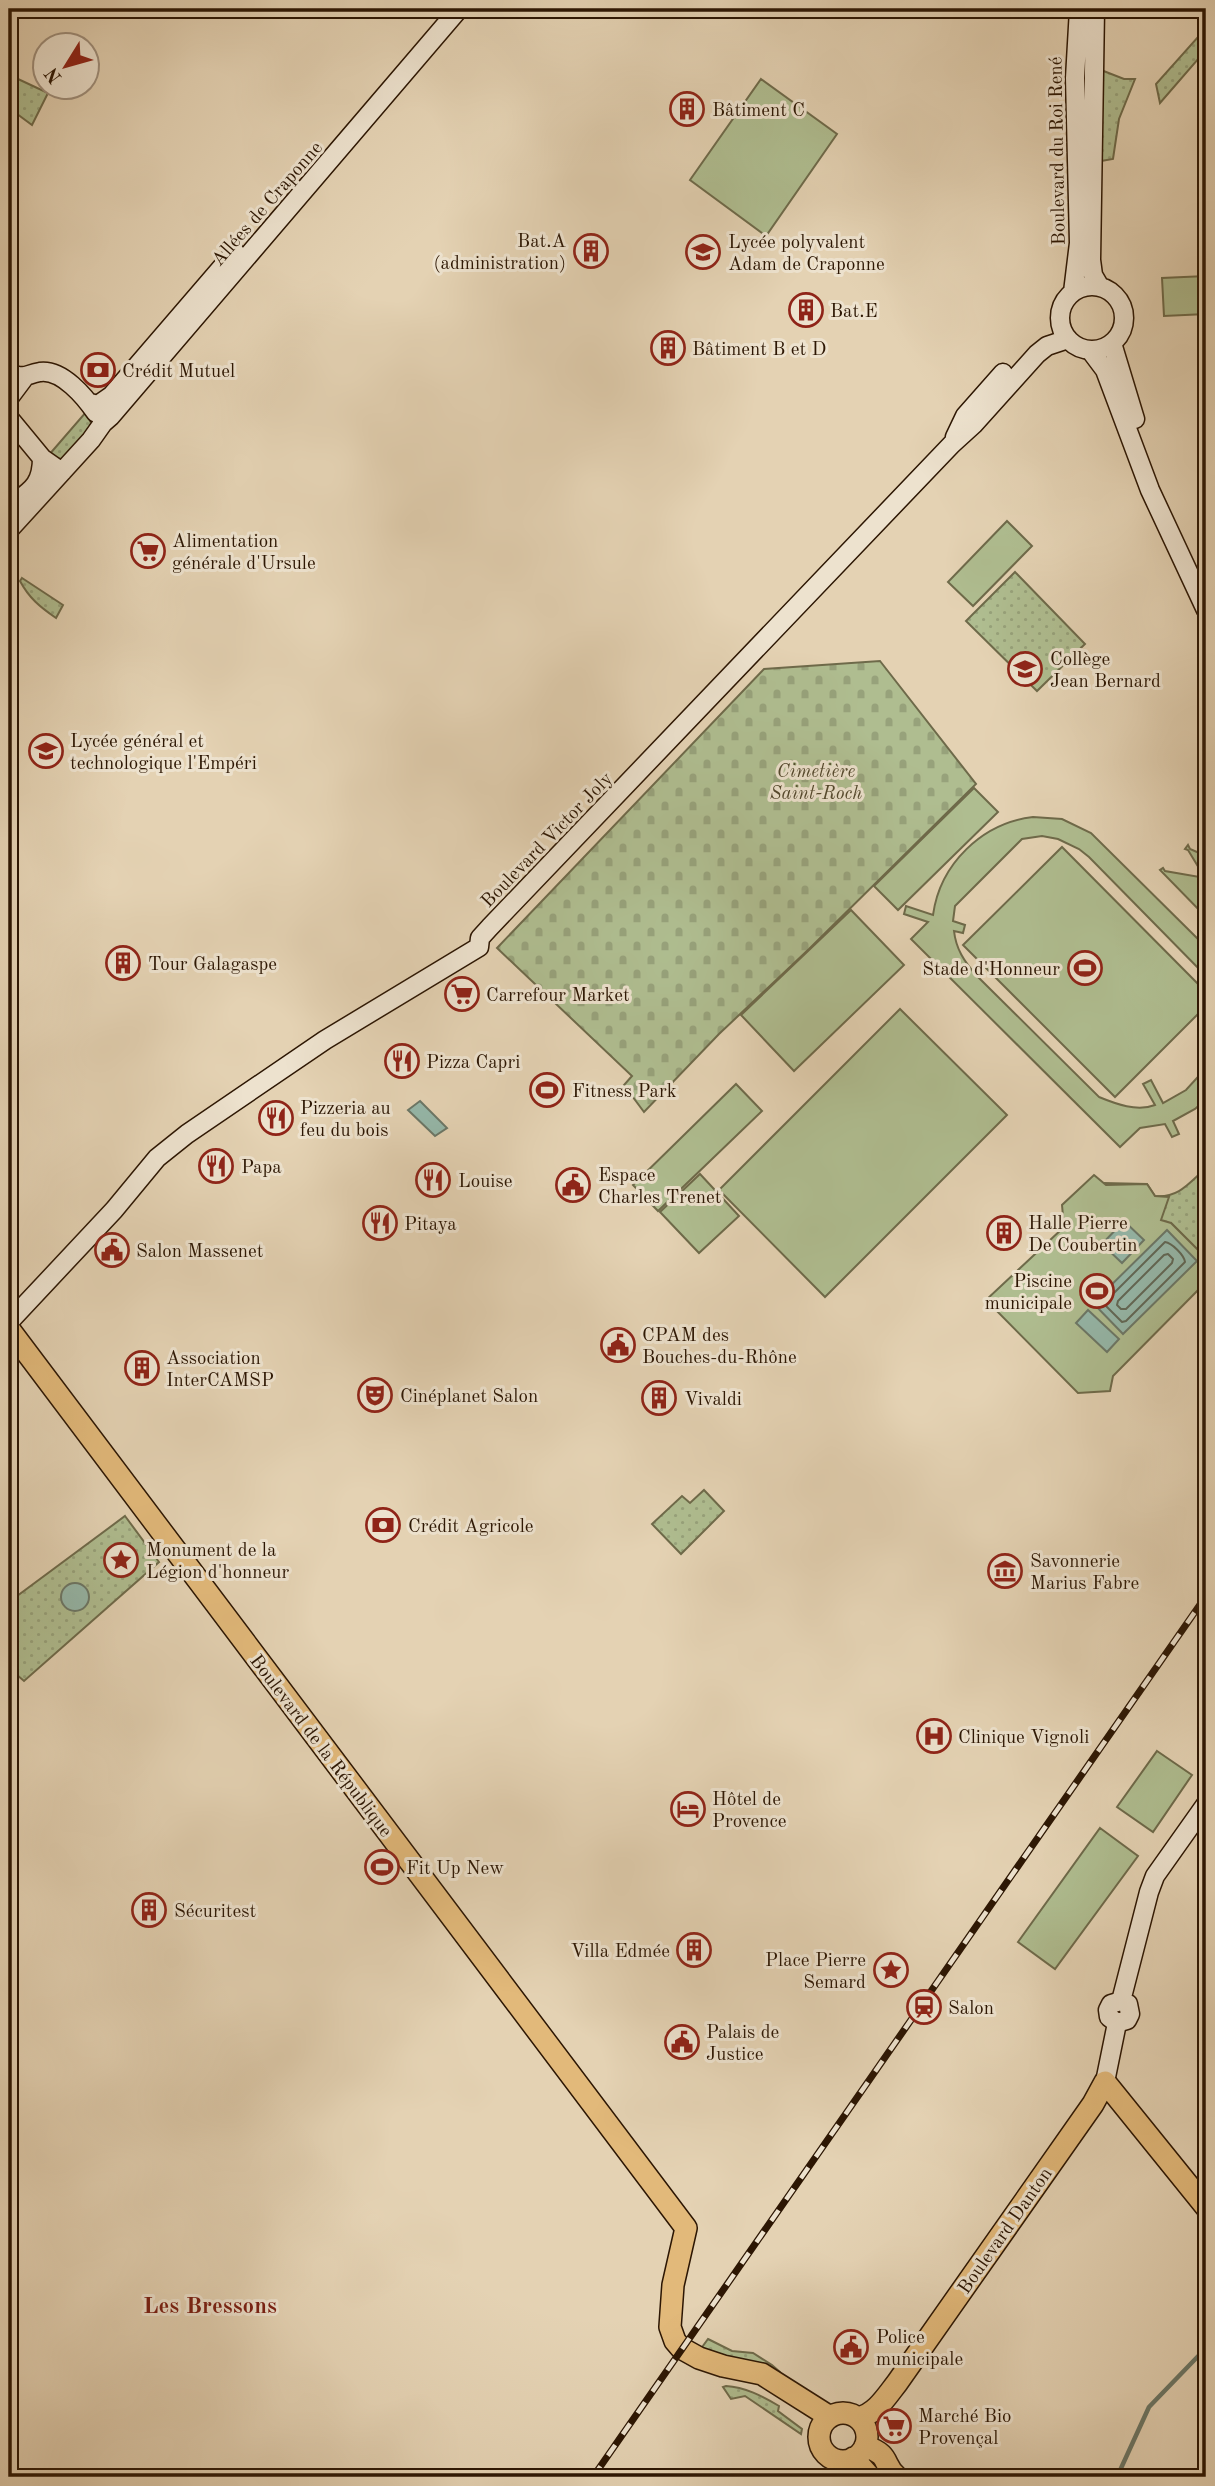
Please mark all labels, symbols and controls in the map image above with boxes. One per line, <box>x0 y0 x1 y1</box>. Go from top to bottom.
north arrow <box>32 32 102 102</box>
street label: Boulevard du Roi René <box>1047 56 1070 245</box>
text: N <box>42 63 66 86</box>
building icon: Bâtiment C <box>668 90 706 128</box>
place label: Bâtiment C <box>712 102 805 121</box>
street label: Allées de Craponne <box>209 139 327 271</box>
building icon: Bat.A (administration) <box>572 232 610 270</box>
place label: Bat.A (administration) <box>433 233 566 274</box>
school or university icon: Lycée polyvalent Adam de Craponne <box>684 233 722 271</box>
place label: Lycée polyvalent Adam de Craponne <box>728 234 885 275</box>
building icon: Bat.E <box>787 291 825 329</box>
place label: Bat.E <box>830 303 878 322</box>
building icon: Bâtiment B et D <box>649 329 687 367</box>
place label: Bâtiment B et D <box>692 341 826 360</box>
bank icon: Crédit Mutuel <box>79 351 117 389</box>
place label: Crédit Mutuel <box>122 363 235 382</box>
supermarket icon: Alimentation générale d'Ursule <box>129 532 167 570</box>
place label: Alimentation générale d'Ursule <box>172 533 316 574</box>
school or university icon: Collège Jean Bernard <box>1006 650 1044 688</box>
place label: Collège Jean Bernard <box>1050 651 1161 692</box>
school or university icon: Lycée général et technologique l'Empéri <box>27 732 65 770</box>
place label: Lycée général et technologique l'Empéri <box>70 733 257 774</box>
park label: Cimetière Saint-Roch <box>770 763 863 804</box>
street label: Boulevard Victor Joly <box>479 769 617 912</box>
building icon: Tour Galagaspe <box>104 944 142 982</box>
sports icon: Stade d'Honneur <box>1066 949 1104 987</box>
place label: Tour Galagaspe <box>148 956 277 975</box>
place label: Stade d'Honneur <box>922 961 1060 980</box>
supermarket icon: Carrefour Market <box>443 975 481 1013</box>
place label: Carrefour Market <box>486 987 630 1006</box>
restaurant icon: Pizza Capri <box>383 1042 421 1080</box>
place label: Pizza Capri <box>426 1054 520 1073</box>
sports icon: Fitness Park <box>528 1071 566 1109</box>
place label: Fitness Park <box>572 1083 677 1102</box>
restaurant icon: Pizzeria au feu du bois <box>257 1099 295 1137</box>
place label: Pizzeria au feu du bois <box>300 1100 391 1141</box>
restaurant icon: Papa <box>197 1147 235 1185</box>
place label: Papa <box>241 1159 282 1178</box>
restaurant icon: Louise <box>414 1161 452 1199</box>
public building icon: Espace Charles Trenet <box>554 1166 592 1204</box>
place label: Espace Charles Trenet <box>598 1167 721 1208</box>
place label: Louise <box>458 1173 512 1192</box>
restaurant icon: Pitaya <box>361 1204 399 1242</box>
building icon: Halle Pierre De Coubertin <box>985 1214 1023 1252</box>
place label: Halle Pierre De Coubertin <box>1028 1215 1137 1256</box>
place label: Pitaya <box>404 1216 457 1235</box>
public building icon: Salon Massenet <box>93 1231 131 1269</box>
place label: Salon Massenet <box>136 1243 264 1262</box>
sports icon: Piscine municipale <box>1078 1272 1116 1310</box>
place label: Piscine municipale <box>985 1273 1072 1314</box>
public building icon: CPAM des Bouches-du-Rhône <box>599 1326 637 1364</box>
place label: CPAM des Bouches-du-Rhône <box>642 1327 797 1368</box>
building icon: Association InterCAMSP <box>123 1349 161 1387</box>
place label: Association InterCAMSP <box>166 1350 274 1391</box>
theatre icon: Cinéplanet Salon <box>356 1376 394 1414</box>
building icon: Vivaldi <box>640 1379 678 1417</box>
place label: Cinéplanet Salon <box>400 1388 538 1407</box>
place label: Vivaldi <box>684 1391 742 1410</box>
bank icon: Crédit Agricole <box>364 1506 402 1544</box>
place label: Crédit Agricole <box>408 1518 534 1537</box>
place icon: Monument de la Légion d'honneur <box>102 1541 140 1579</box>
place label: Monument de la Légion d'honneur <box>146 1542 290 1583</box>
museum icon: Savonnerie Marius Fabre <box>986 1552 1024 1590</box>
place label: Savonnerie Marius Fabre <box>1030 1553 1139 1594</box>
street label: Boulevard de la République <box>245 1652 395 1841</box>
hospital icon: Clinique Vignoli <box>915 1717 953 1755</box>
place label: Clinique Vignoli <box>958 1729 1089 1748</box>
hotel icon: Hôtel de Provence <box>669 1790 707 1828</box>
place label: Hôtel de Provence <box>712 1791 787 1832</box>
sports icon: Fit Up New <box>363 1848 401 1886</box>
place label: Fit Up New <box>406 1860 504 1879</box>
building icon: Sécuritest <box>130 1891 168 1929</box>
place label: Sécuritest <box>174 1903 256 1922</box>
building icon: Villa Edmée <box>675 1931 713 1969</box>
place label: Villa Edmée <box>570 1943 670 1962</box>
place icon: Place Pierre Semard <box>872 1951 910 1989</box>
place label: Place Pierre Semard <box>765 1952 866 1993</box>
station icon: Salon <box>905 1988 943 2026</box>
place label: Salon <box>948 2000 994 2019</box>
public building icon: Palais de Justice <box>663 2023 701 2061</box>
place label: Palais de Justice <box>706 2024 779 2065</box>
street label: Boulevard Danton <box>955 2165 1057 2298</box>
district label: Les Bressons <box>143 2295 277 2318</box>
public building icon: Police municipale <box>832 2328 870 2366</box>
place label: Police municipale <box>876 2329 963 2370</box>
supermarket icon: Marché Bio Provençal <box>875 2407 913 2445</box>
place label: Marché Bio Provençal <box>918 2408 1011 2449</box>

